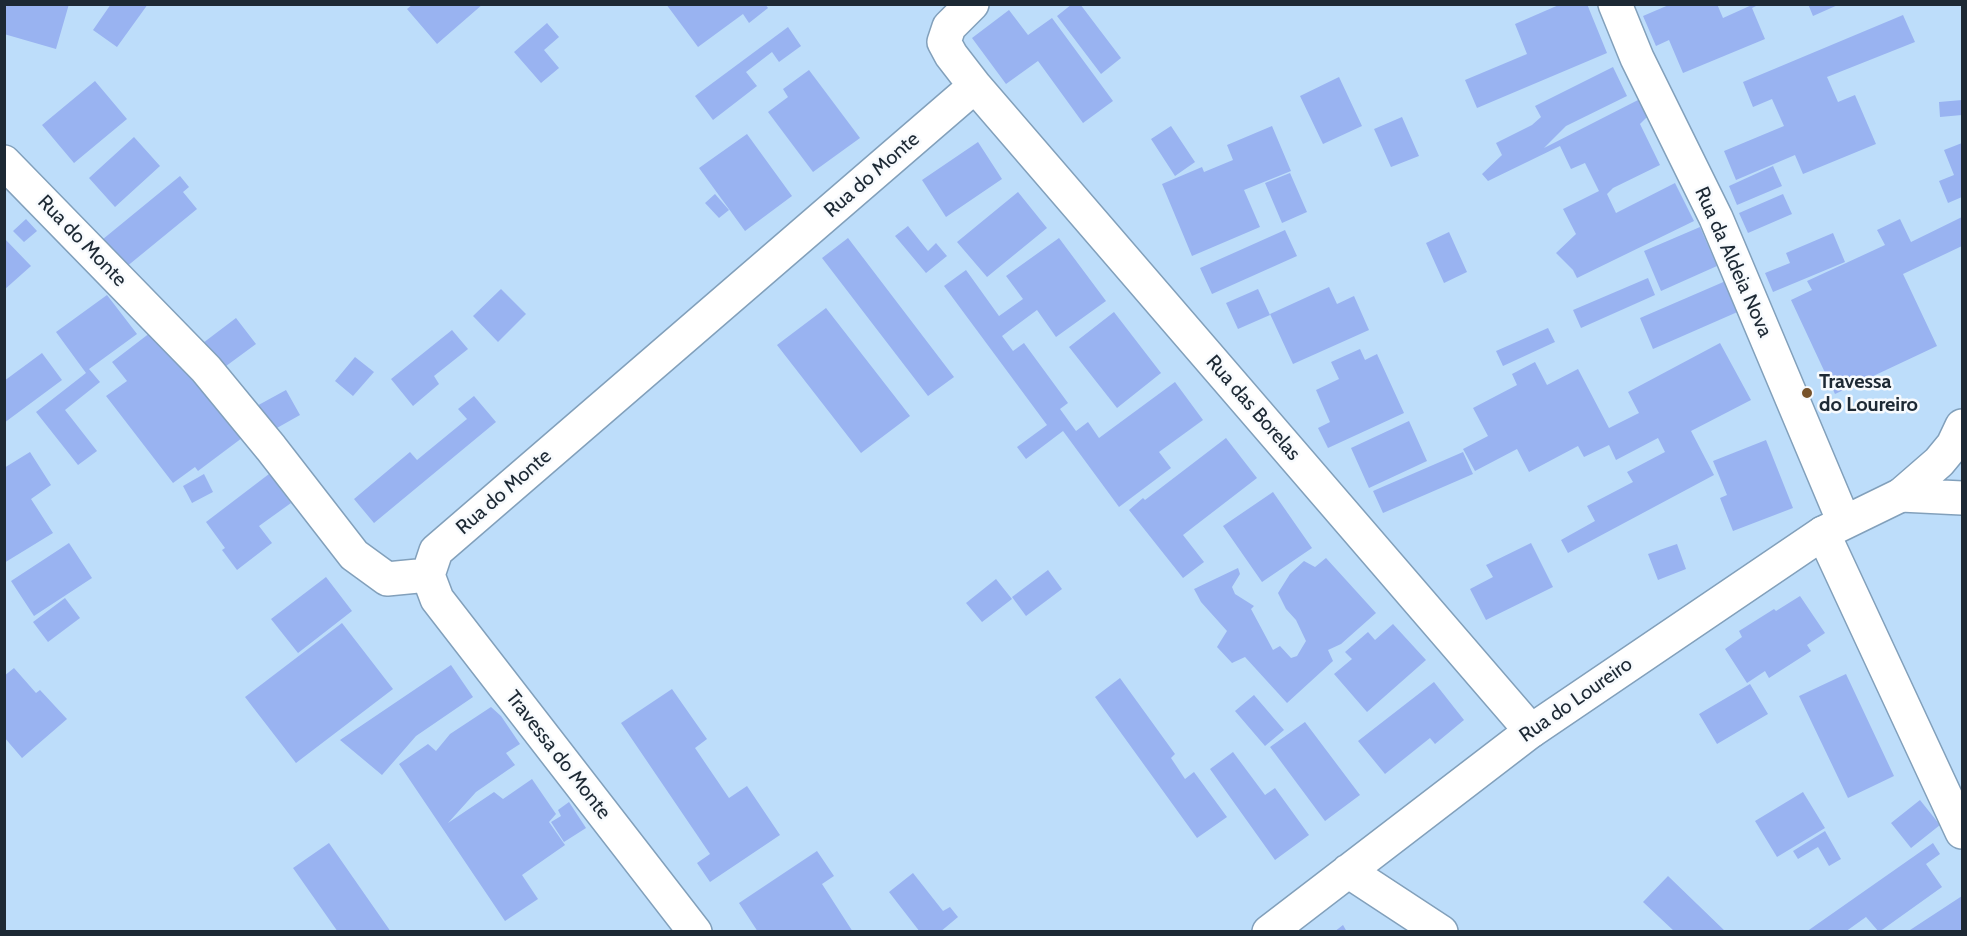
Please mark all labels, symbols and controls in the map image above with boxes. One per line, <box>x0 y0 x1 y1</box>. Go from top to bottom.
street label: Rua do Monte <box>820 127 924 223</box>
street label: Rua da Aldeia Nova <box>1689 183 1777 341</box>
street label: Rua do Monte <box>32 190 132 292</box>
street label: Rua das Borelas <box>1201 350 1305 466</box>
place label: Travessa do Loureiro <box>1819 370 1918 417</box>
marker: Travessa do Loureiro <box>1800 386 1814 400</box>
street label: Rua do Monte <box>452 444 556 540</box>
street label: Rua do Loureiro <box>1515 652 1637 748</box>
street label: Travessa do Monte <box>500 686 616 824</box>

